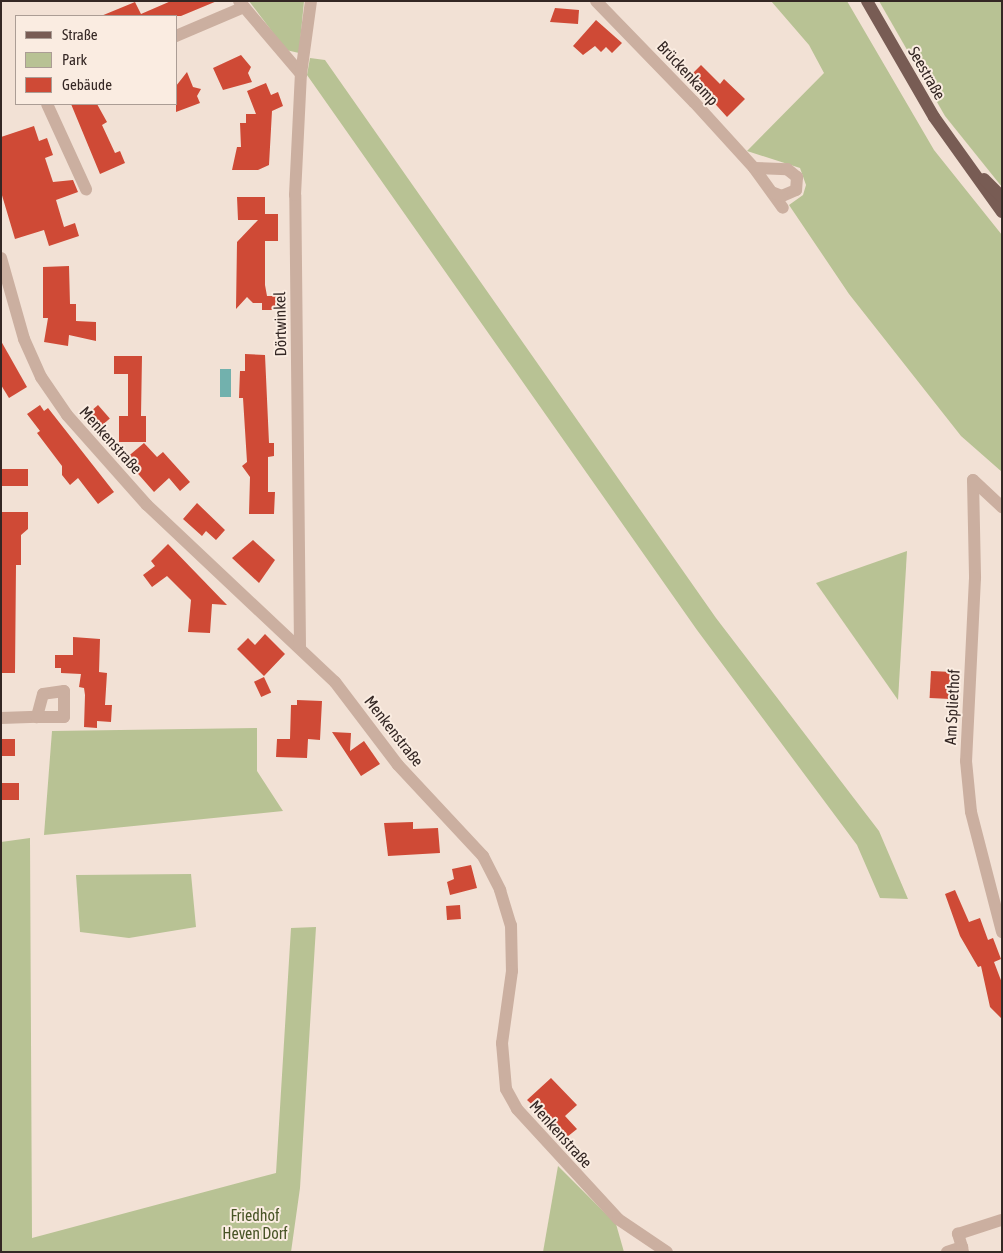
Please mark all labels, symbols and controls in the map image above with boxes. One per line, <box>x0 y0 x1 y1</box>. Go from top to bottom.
legend <box>15 15 178 105</box>
text: Straße <box>62 26 98 43</box>
street label: Brückenkamp <box>653 37 723 109</box>
street label: Seestraße <box>904 43 950 103</box>
text: Park <box>62 51 87 68</box>
text: Gebäude <box>62 76 112 93</box>
street label: Dörtwinkel <box>270 291 290 357</box>
street label: Menkenstraße <box>76 402 146 478</box>
street label: Am Spliethof <box>940 669 964 745</box>
street label: Menkenstraße <box>360 692 428 770</box>
street label: Menkenstraße <box>526 1096 596 1172</box>
park label: Friedhof Heven Dorf <box>222 1205 288 1243</box>

